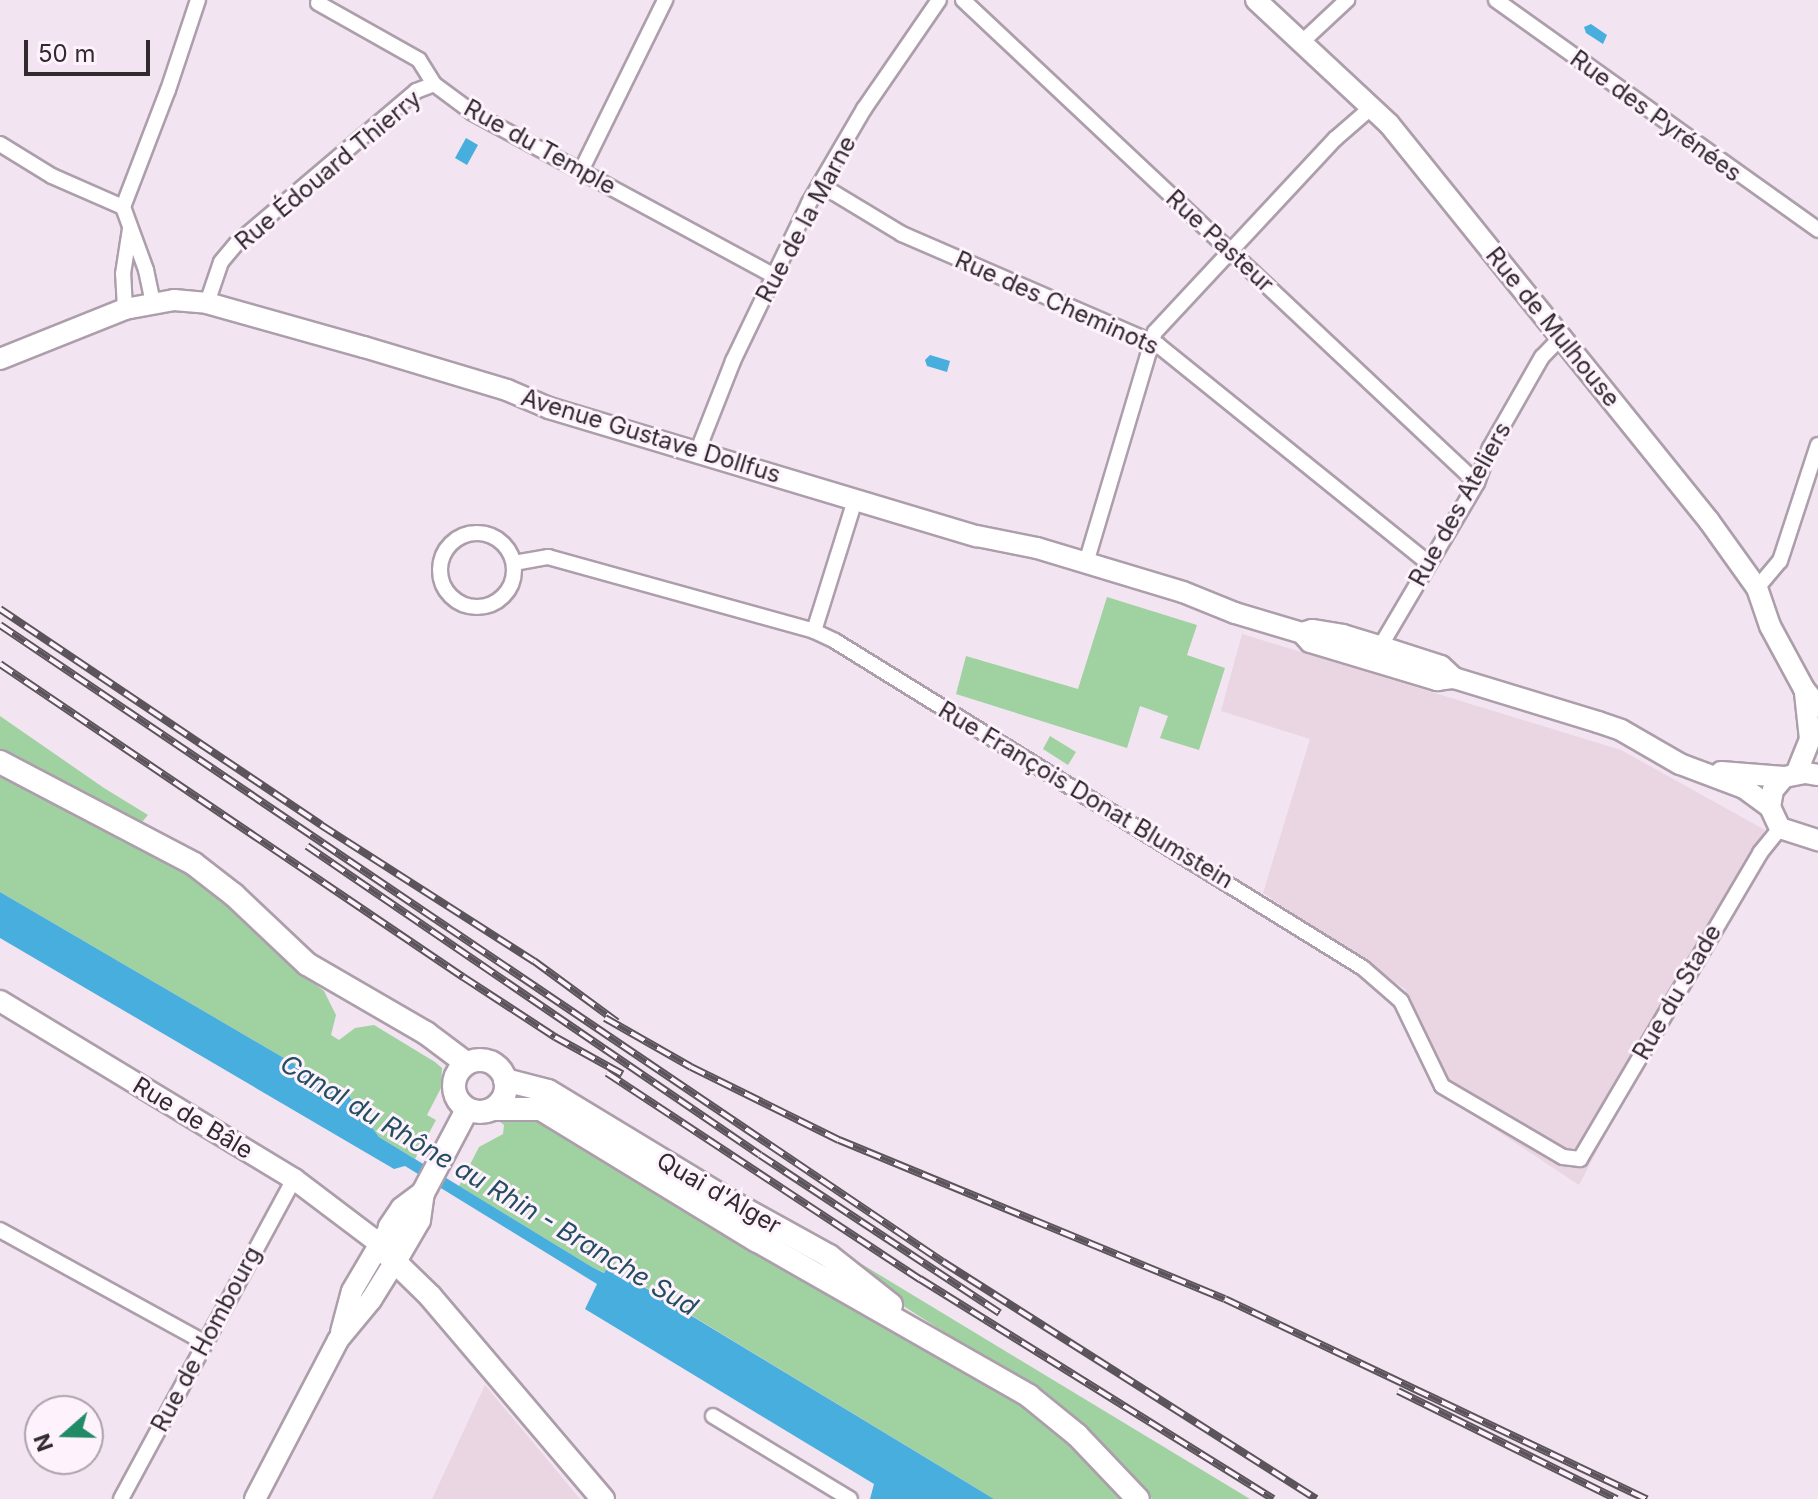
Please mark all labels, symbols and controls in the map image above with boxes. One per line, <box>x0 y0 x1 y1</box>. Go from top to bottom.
scale bar <box>28 24 154 74</box>
text: 50 m <box>38 39 96 68</box>
street label: Rue des Pyrénées <box>1565 44 1747 188</box>
street label: Rue Édouard Thierry <box>229 84 427 256</box>
street label: Rue du Temple <box>459 93 621 201</box>
street label: Rue de la Marne <box>750 131 862 307</box>
street label: Rue Pasteur <box>1160 184 1280 298</box>
street label: Rue de Mulhouse <box>1480 241 1626 413</box>
street label: Rue des Cheminots <box>951 245 1163 361</box>
street label: Avenue Gustave Dollfus <box>518 383 784 489</box>
street label: Rue des Ateliers <box>1403 417 1517 591</box>
street label: Rue François Donat Blumstein <box>933 695 1239 895</box>
street label: Rue du Stade <box>1627 919 1727 1065</box>
water label: Canal du Rhône au Rhin - Branche Sud <box>275 1048 703 1322</box>
street label: Rue de Bâle <box>128 1071 258 1165</box>
street label: Quai d'Alger <box>652 1146 786 1240</box>
street label: Rue de Hombourg <box>145 1241 267 1437</box>
north arrow <box>24 1395 104 1475</box>
text: N <box>28 1430 58 1455</box>

